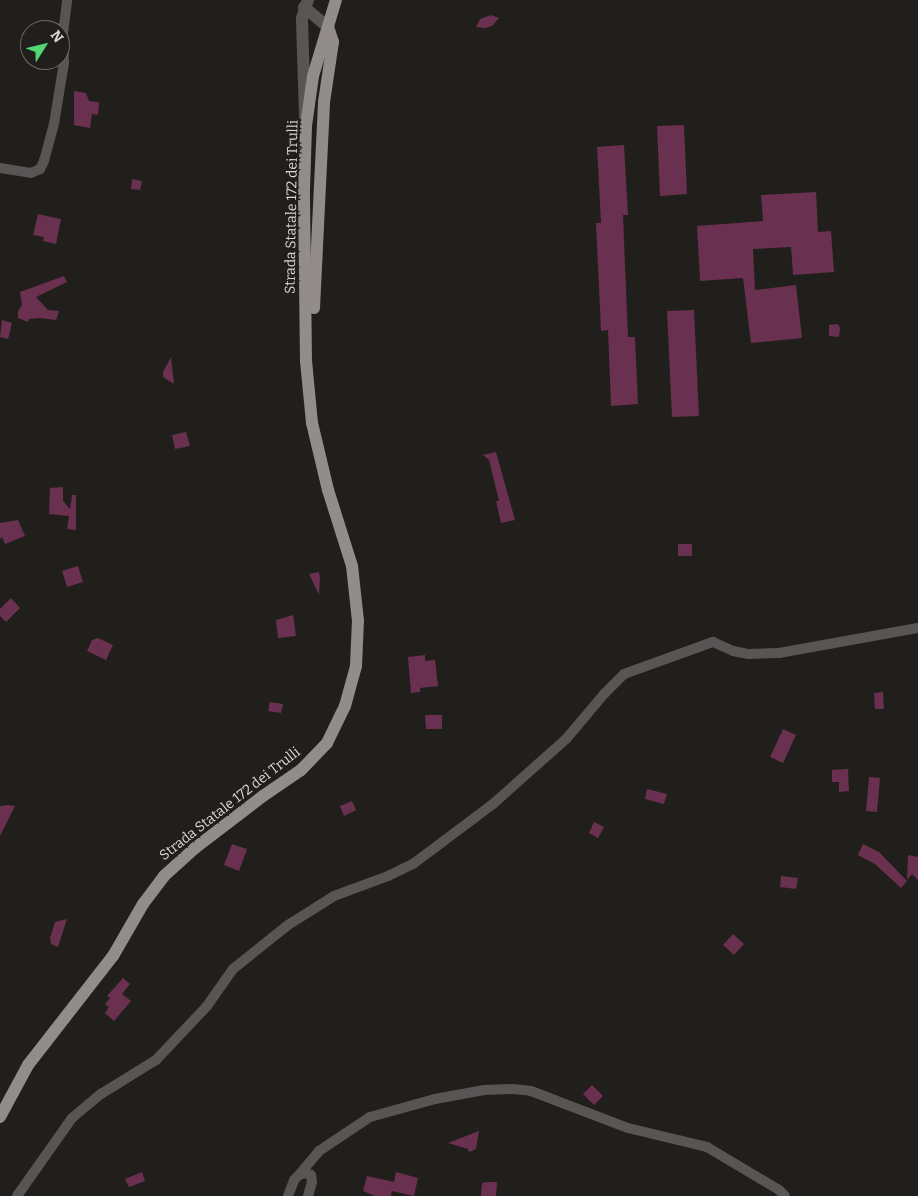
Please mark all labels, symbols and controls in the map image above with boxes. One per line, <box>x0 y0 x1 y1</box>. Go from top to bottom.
north arrow <box>20 20 70 70</box>
text: N <box>47 27 67 46</box>
street label: Strada Statale 172 dei Trulli <box>282 120 302 294</box>
street label: Strada Statale 172 dei Trulli <box>156 744 304 864</box>

